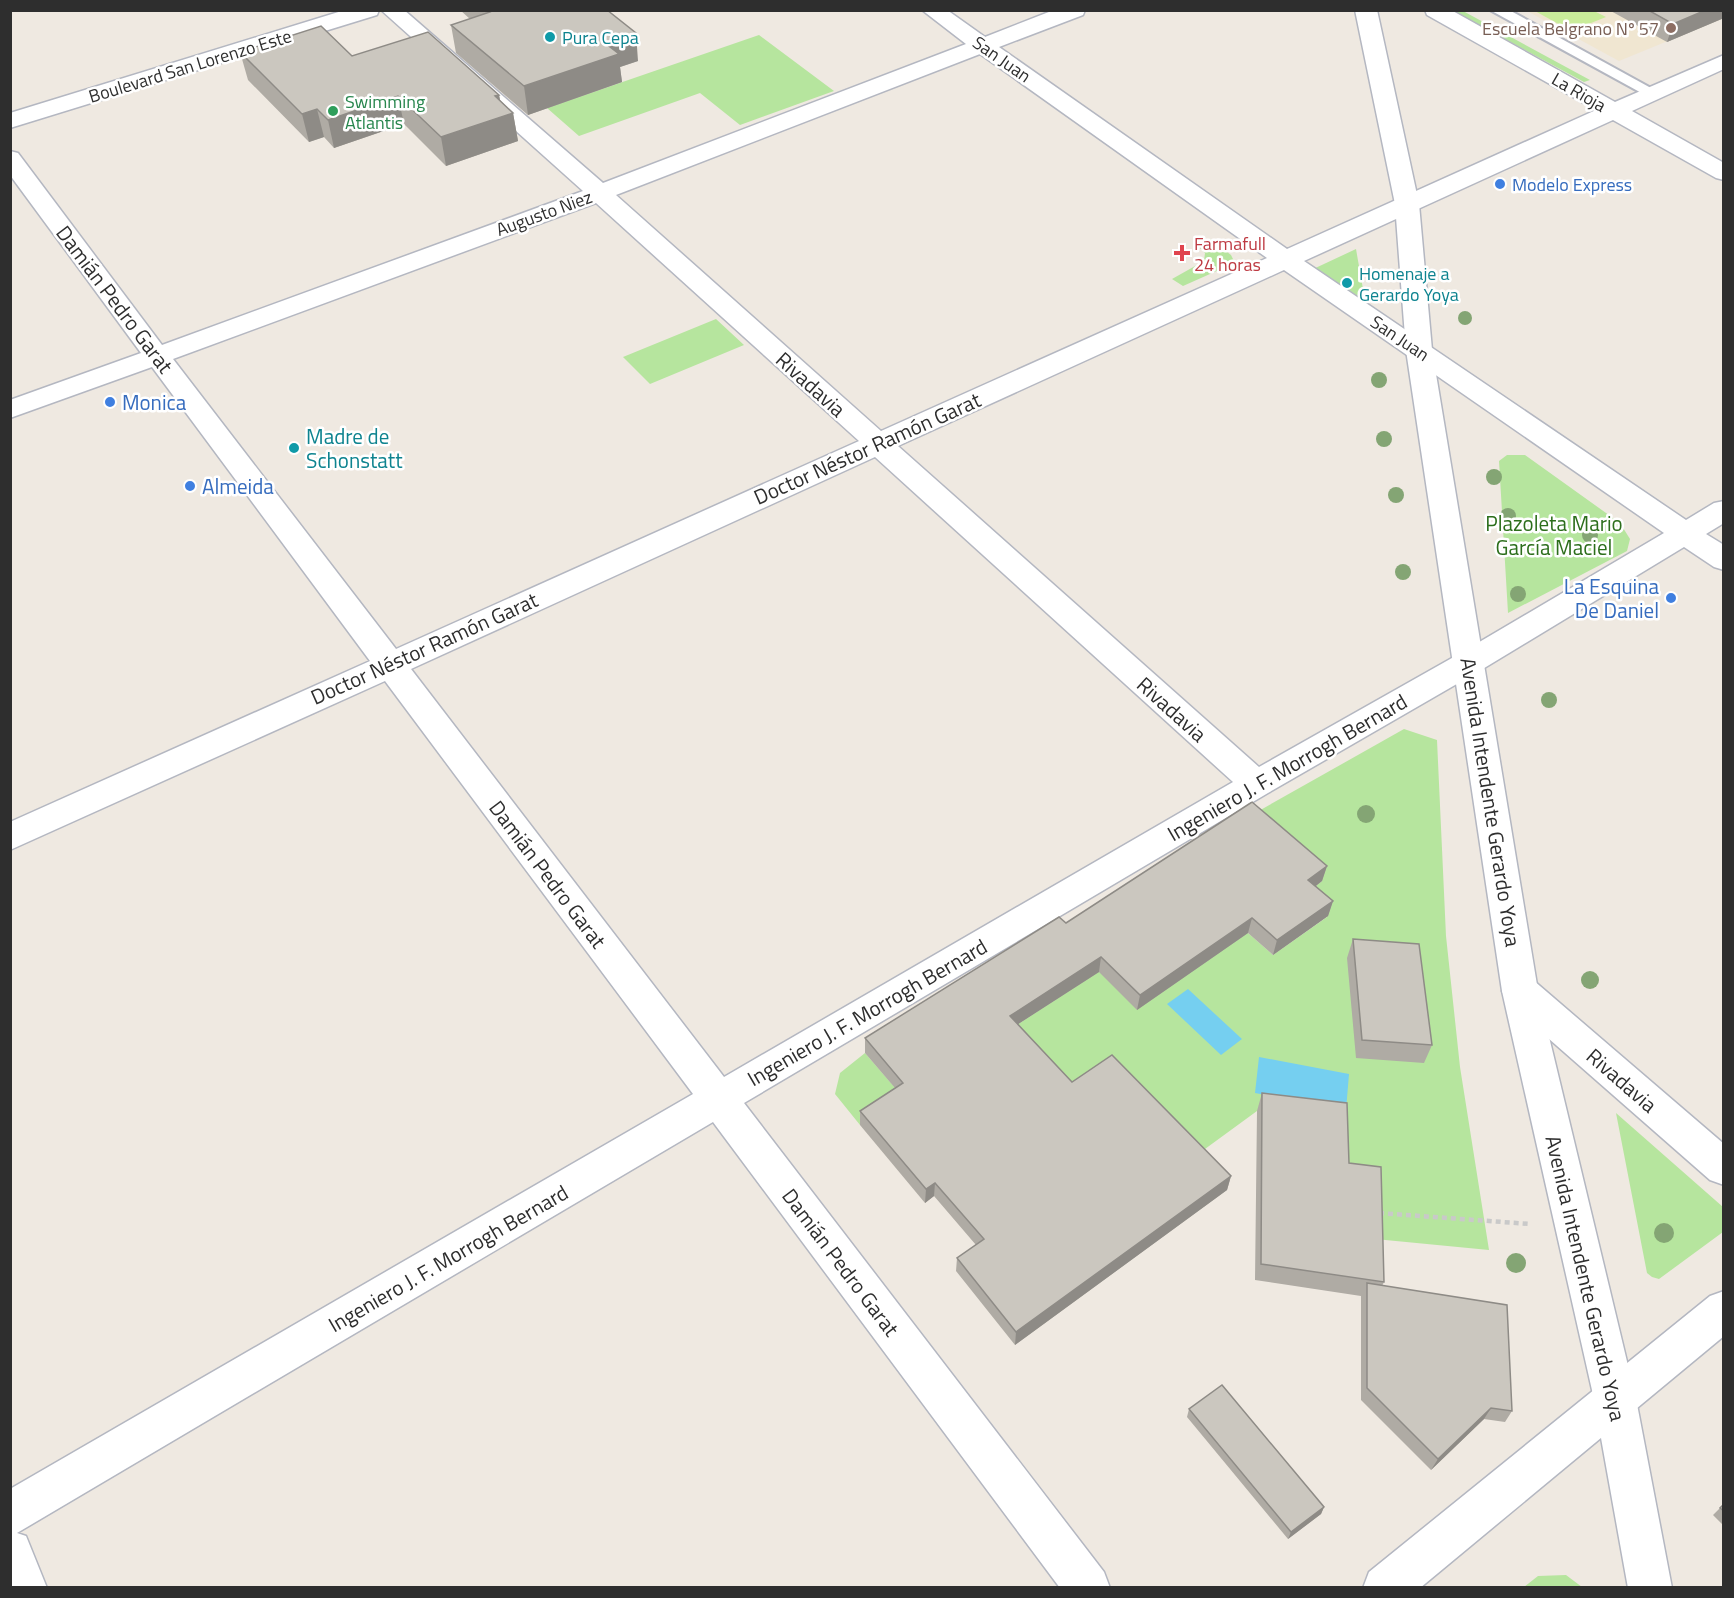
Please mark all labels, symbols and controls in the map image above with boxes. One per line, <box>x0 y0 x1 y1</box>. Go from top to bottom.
place label: Escuela Belgrano Nº 57 <box>1482 15 1659 42</box>
marker: Escuela Belgrano Nº 57 <box>1664 21 1678 35</box>
street label: Boulevard San Lorenzo Este <box>85 22 295 110</box>
place label: Pura Cepa <box>562 24 639 51</box>
street label: San Juan <box>967 29 1037 89</box>
marker: Pura Cepa <box>543 30 557 44</box>
street label: La Rioja <box>1547 66 1611 118</box>
place label: Swimming Atlantis <box>345 88 425 136</box>
marker: Swimming Atlantis <box>326 104 340 118</box>
place label: Modelo Express <box>1512 171 1632 198</box>
marker: Modelo Express <box>1493 177 1507 191</box>
street label: Augusto Niez <box>492 183 596 243</box>
street label: Damián Pedro Garat <box>49 218 182 380</box>
place label: Farmafull 24 horas <box>1194 230 1266 278</box>
marker: Farmafull 24 horas <box>1175 246 1189 260</box>
place label: Homenaje a Gerardo Yoya <box>1359 260 1459 308</box>
marker: Homenaje a Gerardo Yoya <box>1340 276 1354 290</box>
street label: San Juan <box>1365 308 1435 368</box>
street label: Rivadavia <box>769 344 854 425</box>
street label: Doctor Néstor Ramón Garat <box>748 383 986 513</box>
place label: Monica <box>122 386 187 418</box>
marker: Monica <box>103 395 117 409</box>
place label: Madre de Schonstatt <box>306 420 403 476</box>
marker: Madre de Schonstatt <box>287 441 301 455</box>
place label: Almeida <box>202 470 274 502</box>
marker: Almeida <box>183 479 197 493</box>
park label: Plazoleta Mario García Maciel <box>1485 507 1623 563</box>
place label: La Esquina De Daniel <box>1564 570 1659 626</box>
street label: Doctor Néstor Ramón Garat <box>305 583 543 713</box>
marker: La Esquina De Daniel <box>1664 591 1678 605</box>
street label: Avenida Intendente Gerardo Yoya <box>1452 655 1530 949</box>
street label: Rivadavia <box>1130 669 1215 750</box>
street label: Ingeniero J. F. Morrogh Bernard <box>1161 685 1413 849</box>
street label: Damián Pedro Garat <box>482 793 615 955</box>
street label: Ingeniero J. F. Morrogh Bernard <box>741 930 993 1094</box>
street label: Rivadavia <box>1580 1040 1665 1120</box>
street label: Avenida Intendente Gerardo Yoya <box>1538 1132 1635 1424</box>
street label: Ingeniero J. F. Morrogh Bernard <box>322 1176 574 1340</box>
street label: Damián Pedro Garat <box>775 1181 908 1343</box>

